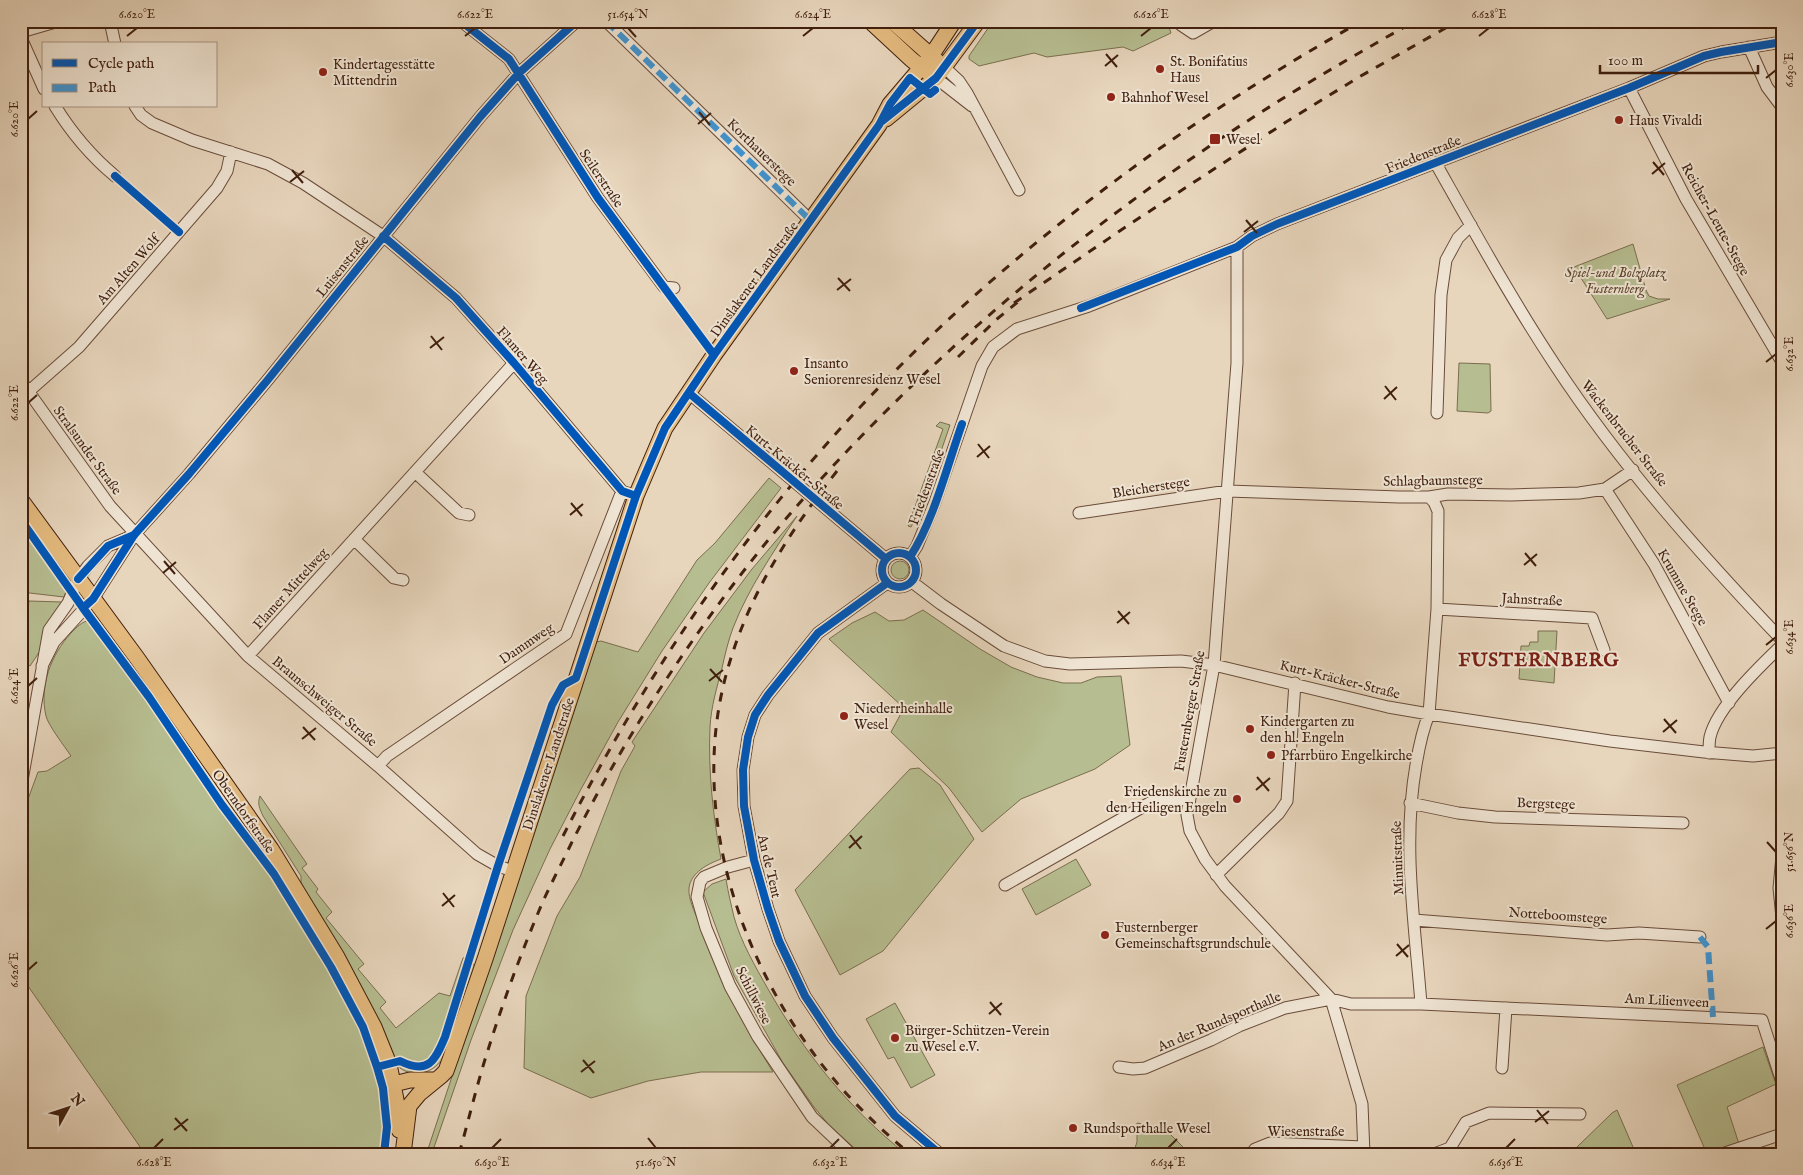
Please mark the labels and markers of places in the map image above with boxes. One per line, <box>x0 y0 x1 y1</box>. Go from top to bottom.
place label: St. Bonifatius Haus <box>1170 53 1248 87</box>
place label: Kindertagesstätte Mittendrin <box>333 56 436 90</box>
marker: St. Bonifatius Haus <box>1154 63 1166 75</box>
marker: Kindertagesstätte Mittendrin <box>317 66 329 78</box>
place label: Bahnhof Wesel <box>1121 89 1209 107</box>
marker: Bahnhof Wesel <box>1105 91 1117 103</box>
place label: Haus Vivaldi <box>1629 112 1703 130</box>
marker: Haus Vivaldi <box>1613 114 1625 126</box>
place label: Wesel <box>1226 131 1260 149</box>
marker: Wesel <box>1208 132 1222 146</box>
place label: Insanto Seniorenresidenz Wesel <box>804 355 941 389</box>
marker: Insanto Seniorenresidenz Wesel <box>788 365 800 377</box>
place label: Niederrheinhalle Wesel <box>854 700 953 734</box>
marker: Niederrheinhalle Wesel <box>838 710 850 722</box>
place label: Kindergarten zu den hl. Engeln <box>1260 713 1355 747</box>
marker: Kindergarten zu den hl. Engeln <box>1244 723 1256 735</box>
place label: Pfarrbüro Engelkirche <box>1281 747 1413 765</box>
marker: Pfarrbüro Engelkirche <box>1265 749 1277 761</box>
place label: Friedenskirche zu den Heiligen Engeln <box>1106 783 1228 817</box>
marker: Friedenskirche zu den Heiligen Engeln <box>1231 793 1243 805</box>
place label: Fusternberger Gemeinschaftsgrundschule <box>1115 919 1271 953</box>
marker: Fusternberger Gemeinschaftsgrundschule <box>1099 929 1111 941</box>
place label: Bürger-Schützen-Verein zu Wesel e.V. <box>905 1022 1050 1056</box>
marker: Bürger-Schützen-Verein zu Wesel e.V. <box>889 1032 901 1044</box>
place label: Rundsporthalle Wesel <box>1083 1120 1211 1138</box>
marker: Rundsporthalle Wesel <box>1067 1122 1079 1134</box>

